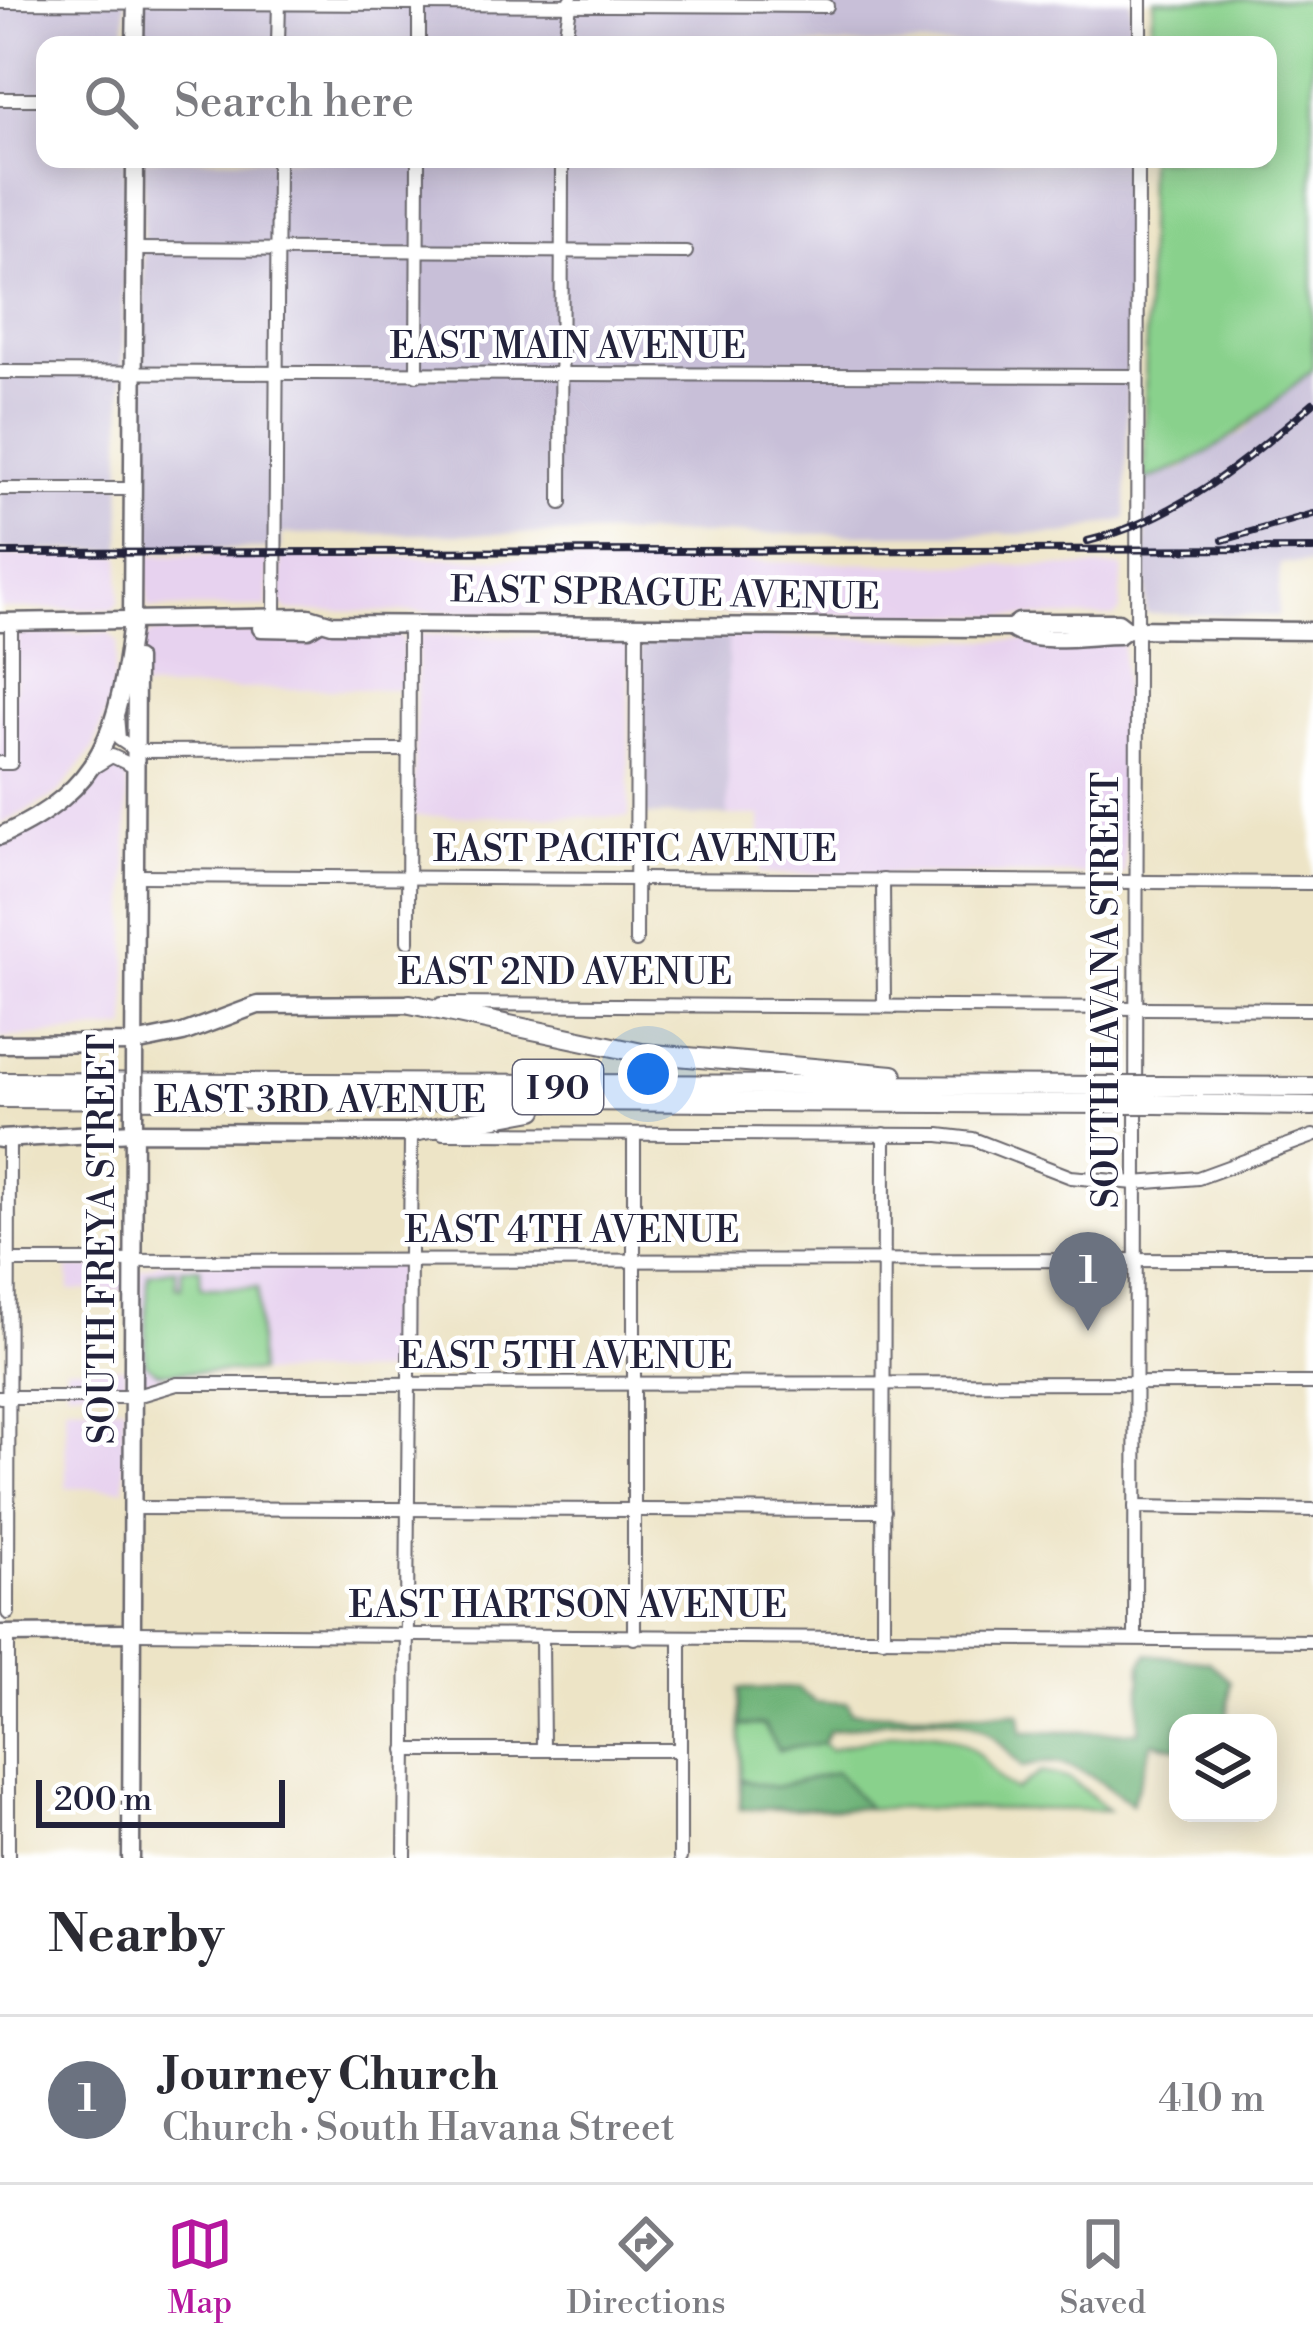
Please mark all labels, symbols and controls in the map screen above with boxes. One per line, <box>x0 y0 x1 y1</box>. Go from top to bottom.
search box <box>36 36 1277 168</box>
icon: search <box>78 69 144 135</box>
text: Search here <box>174 74 414 131</box>
street label: EAST MAIN AVENUE <box>390 325 746 370</box>
street label: EAST SPRAGUE AVENUE <box>450 568 880 621</box>
street label: SOUTH HAVANA STREET <box>1085 772 1130 1208</box>
street label: EAST PACIFIC AVENUE <box>433 828 837 873</box>
street label: EAST 2ND AVENUE <box>398 951 732 996</box>
street label: SOUTH FREYA STREET <box>81 1034 126 1444</box>
your location <box>618 1044 678 1104</box>
road number: I 90 <box>513 1060 603 1114</box>
street label: EAST 3RD AVENUE <box>154 1079 486 1124</box>
street label: EAST 4TH AVENUE <box>404 1209 740 1254</box>
pin: 1 <box>1049 1232 1127 1331</box>
street label: EAST 5TH AVENUE <box>399 1335 733 1380</box>
street label: EAST HARTSON AVENUE <box>349 1584 787 1629</box>
map controls <box>1169 1714 1277 1822</box>
button: layers <box>1169 1714 1277 1822</box>
scale bar <box>36 1774 285 1827</box>
text: 200 m <box>54 1780 152 1821</box>
text: Nearby <box>48 1904 224 1968</box>
text: Journey Church <box>162 2047 499 2104</box>
text: 1 <box>78 2075 96 2124</box>
text: 410 m <box>1158 2075 1265 2124</box>
text: Church · South Havana Street <box>162 2104 675 2153</box>
tab: Map <box>167 2211 233 2324</box>
tab: Directions <box>567 2211 726 2324</box>
tab: Saved <box>1059 2211 1146 2324</box>

